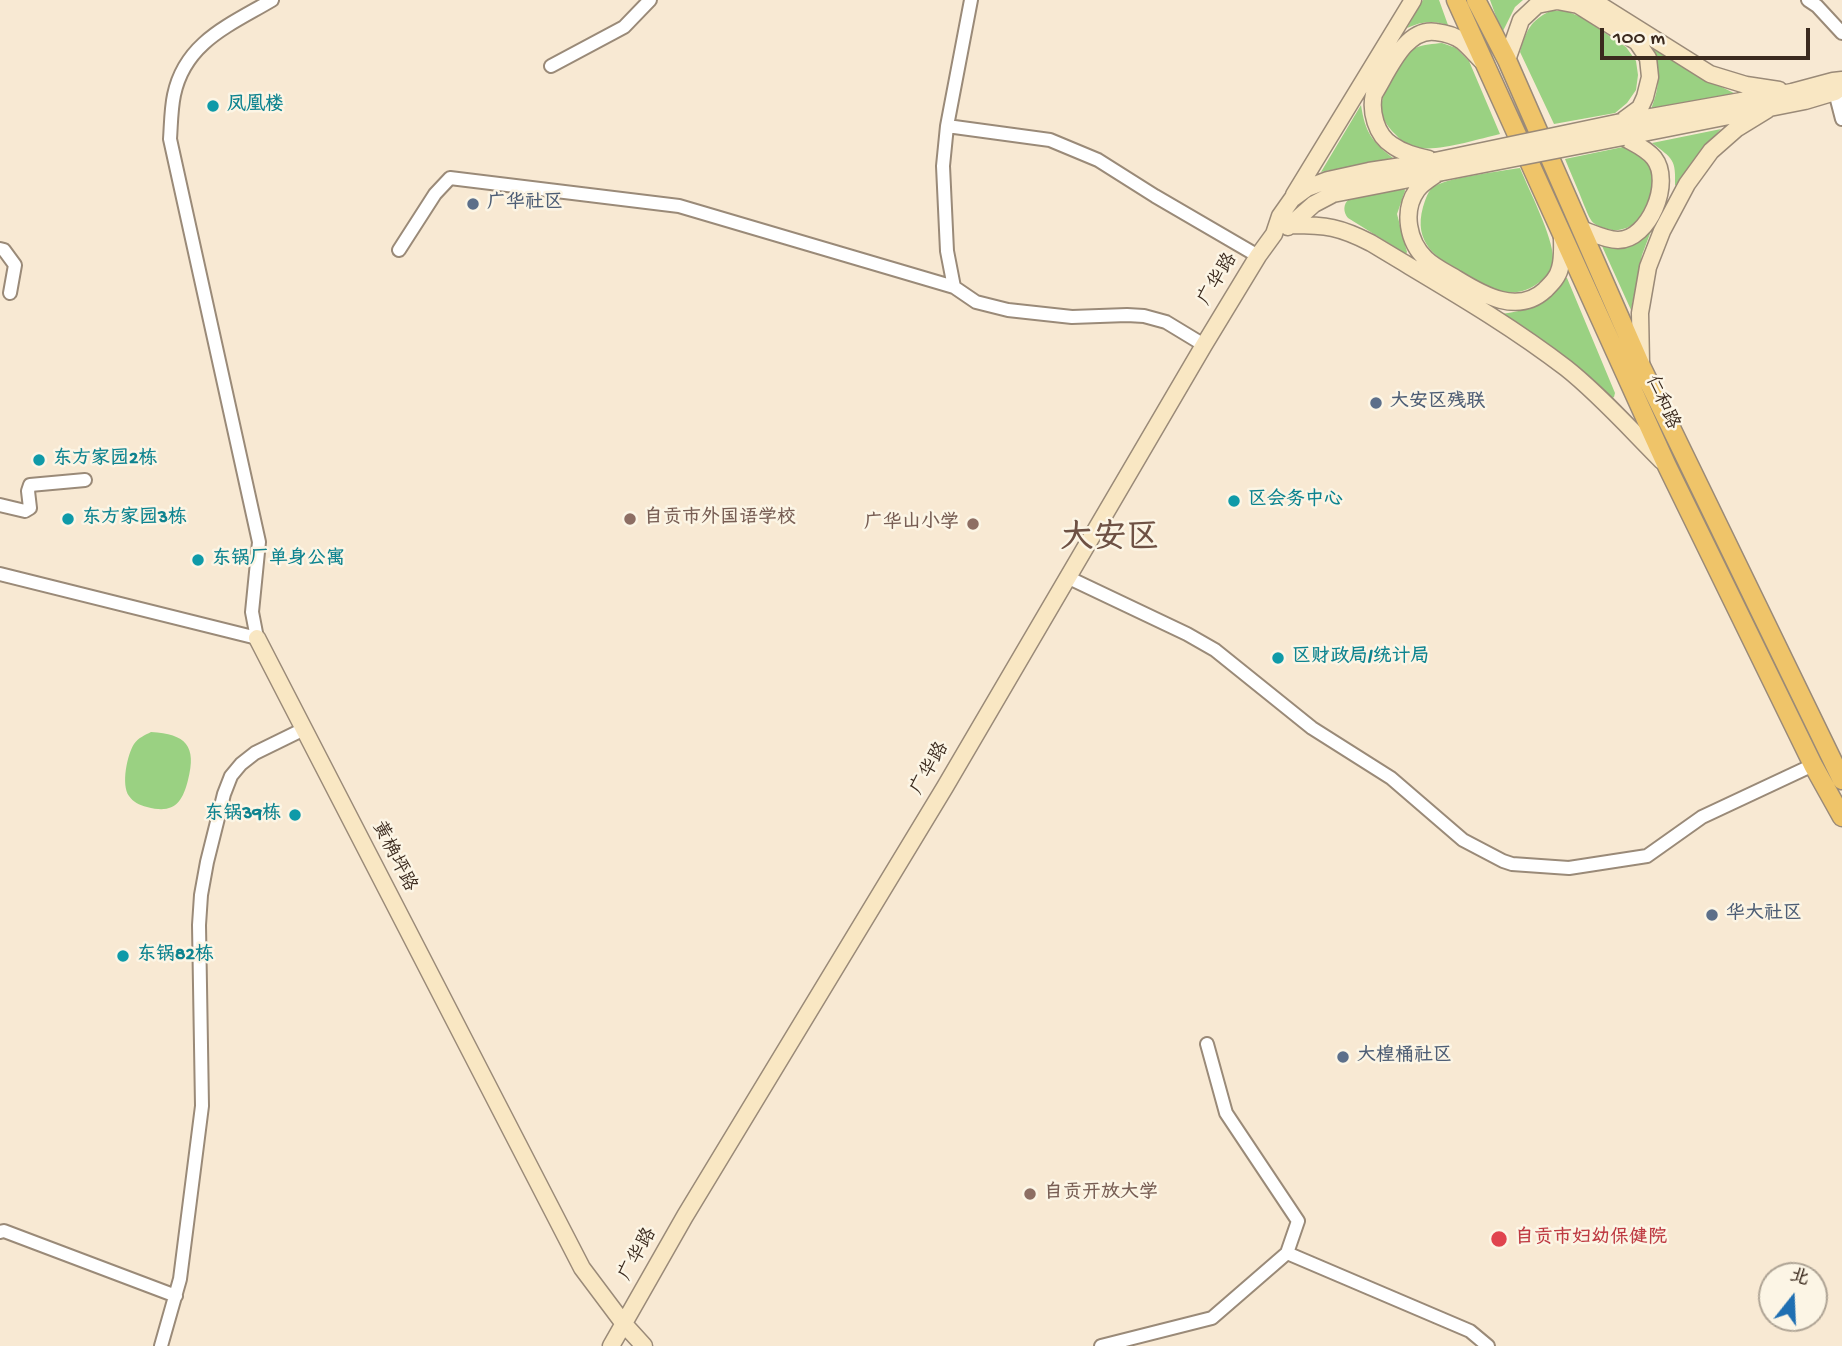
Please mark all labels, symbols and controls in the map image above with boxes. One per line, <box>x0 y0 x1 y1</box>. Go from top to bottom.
scale bar <box>1604 14 1814 58</box>
text: 100 m <box>1613 27 1665 52</box>
place label: 凤凰楼 <box>227 95 284 117</box>
marker: 凤凰楼 <box>205 98 221 114</box>
place label: 广华社区 <box>487 193 563 215</box>
marker: 广华社区 <box>465 196 481 212</box>
street label: 广华路 <box>1195 250 1243 310</box>
street label: 仁和路 <box>1639 372 1683 434</box>
place label: 大安区残联 <box>1390 392 1485 414</box>
marker: 大安区残联 <box>1368 395 1384 411</box>
place label: 东方家园2栋 <box>53 449 157 471</box>
marker: 东方家园2栋 <box>31 452 47 468</box>
place label: 区会务中心 <box>1248 490 1343 512</box>
marker: 区会务中心 <box>1226 493 1242 509</box>
place label: 东方家园3栋 <box>82 508 187 530</box>
place label: 自贡市外国语学校 <box>644 508 796 530</box>
marker: 东方家园3栋 <box>60 511 76 527</box>
marker: 自贡市外国语学校 <box>622 511 638 527</box>
place label: 广华山小学 <box>864 513 959 535</box>
marker: 广华山小学 <box>965 516 981 532</box>
district label: 大安区 <box>1061 521 1159 561</box>
place label: 东锅厂单身公寓 <box>212 549 345 571</box>
marker: 东锅厂单身公寓 <box>190 552 206 568</box>
place label: 区财政局/统计局 <box>1292 647 1430 669</box>
marker: 区财政局/统计局 <box>1270 650 1286 666</box>
street label: 广华路 <box>907 739 955 799</box>
place label: 东锅39栋 <box>205 804 281 826</box>
marker: 东锅39栋 <box>287 807 303 823</box>
street label: 黄桷坪路 <box>366 818 420 896</box>
place label: 华大社区 <box>1726 904 1802 926</box>
marker: 华大社区 <box>1704 907 1720 923</box>
place label: 东锅82栋 <box>137 945 214 967</box>
marker: 东锅82栋 <box>115 948 131 964</box>
place label: 大楻桶社区 <box>1357 1046 1452 1068</box>
marker: 大楻桶社区 <box>1335 1049 1351 1065</box>
place label: 自贡开放大学 <box>1044 1183 1158 1205</box>
marker: 自贡开放大学 <box>1022 1186 1038 1202</box>
street label: 广华路 <box>615 1225 663 1285</box>
place label: 自贡市妇幼保健院 <box>1515 1228 1667 1250</box>
marker: 自贡市妇幼保健院 <box>1489 1229 1509 1249</box>
north arrow <box>1758 1262 1828 1332</box>
text: 北 <box>1786 1265 1812 1292</box>

